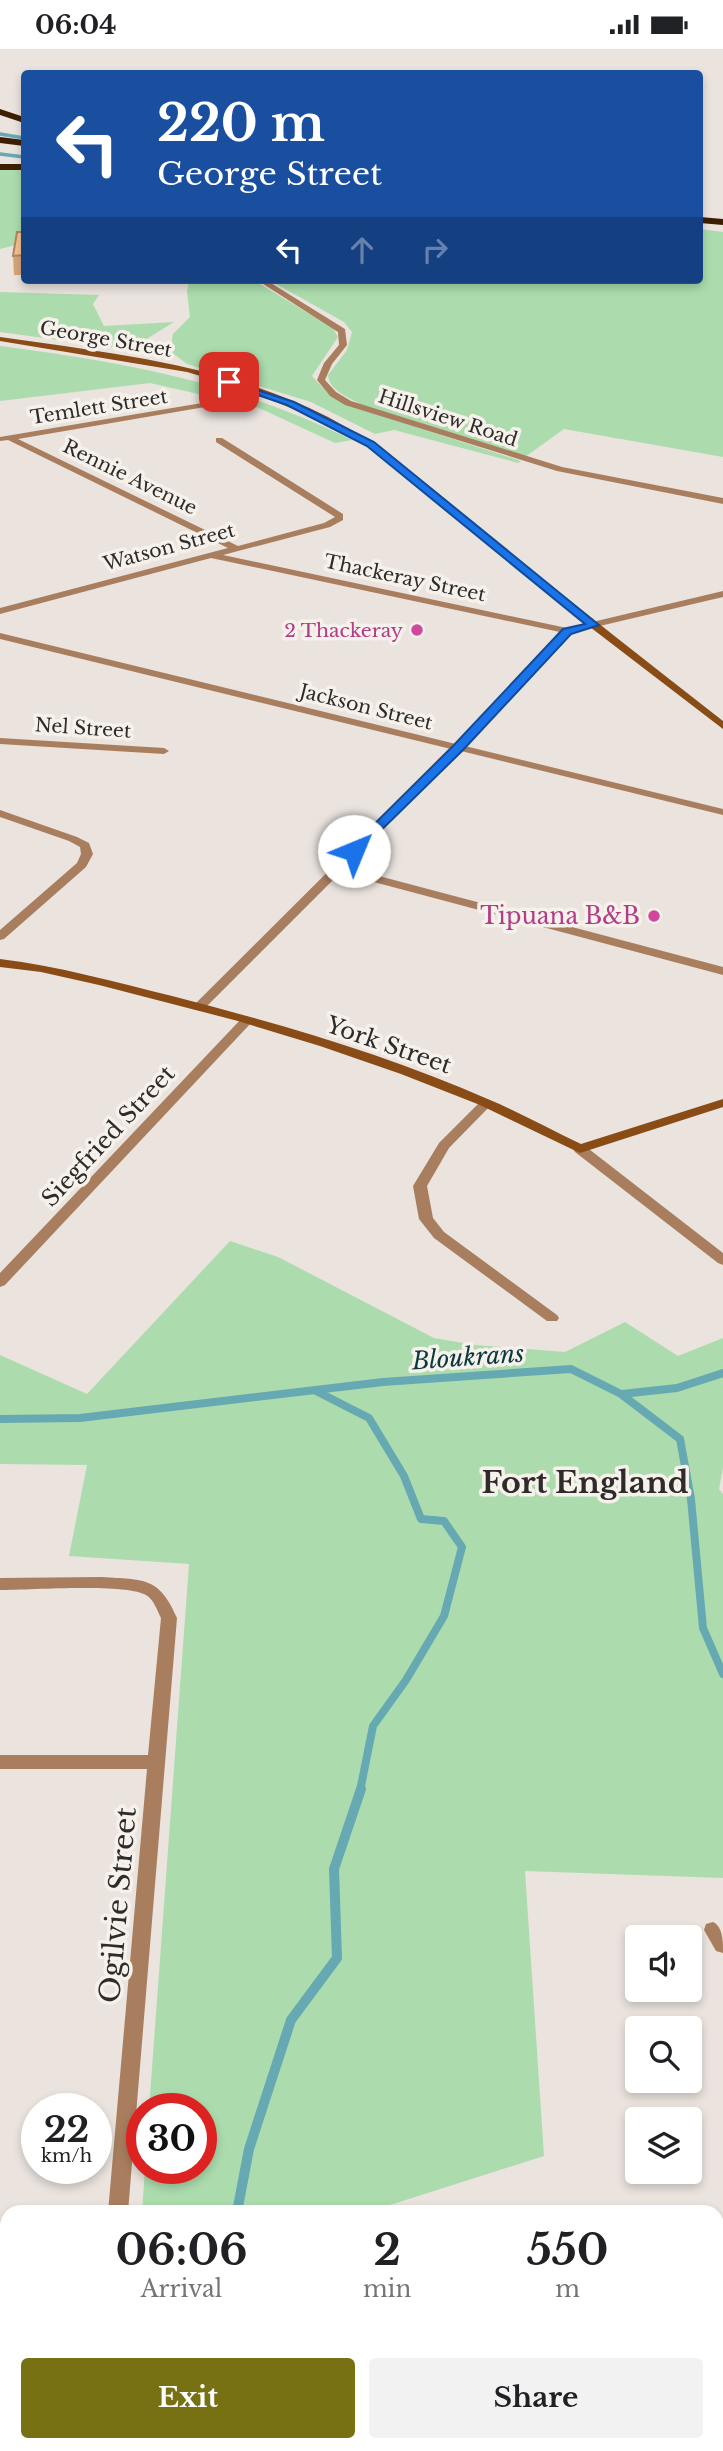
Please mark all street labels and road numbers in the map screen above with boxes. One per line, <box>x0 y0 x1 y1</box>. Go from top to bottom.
street label: George Street <box>38 316 175 362</box>
street label: Temlett Street <box>29 385 170 429</box>
street label: Hillsview Road <box>375 385 521 451</box>
street label: Rennie Avenue <box>59 435 201 519</box>
street label: Watson Street <box>100 518 238 576</box>
street label: Thackeray Street <box>322 550 489 606</box>
street label: Jackson Street <box>294 679 436 735</box>
street label: Nel Street <box>34 713 133 743</box>
street label: York Street <box>322 1010 455 1080</box>
street label: Siegfried Street <box>36 1060 181 1212</box>
street label: Ogilvie Street <box>92 1805 144 2004</box>

